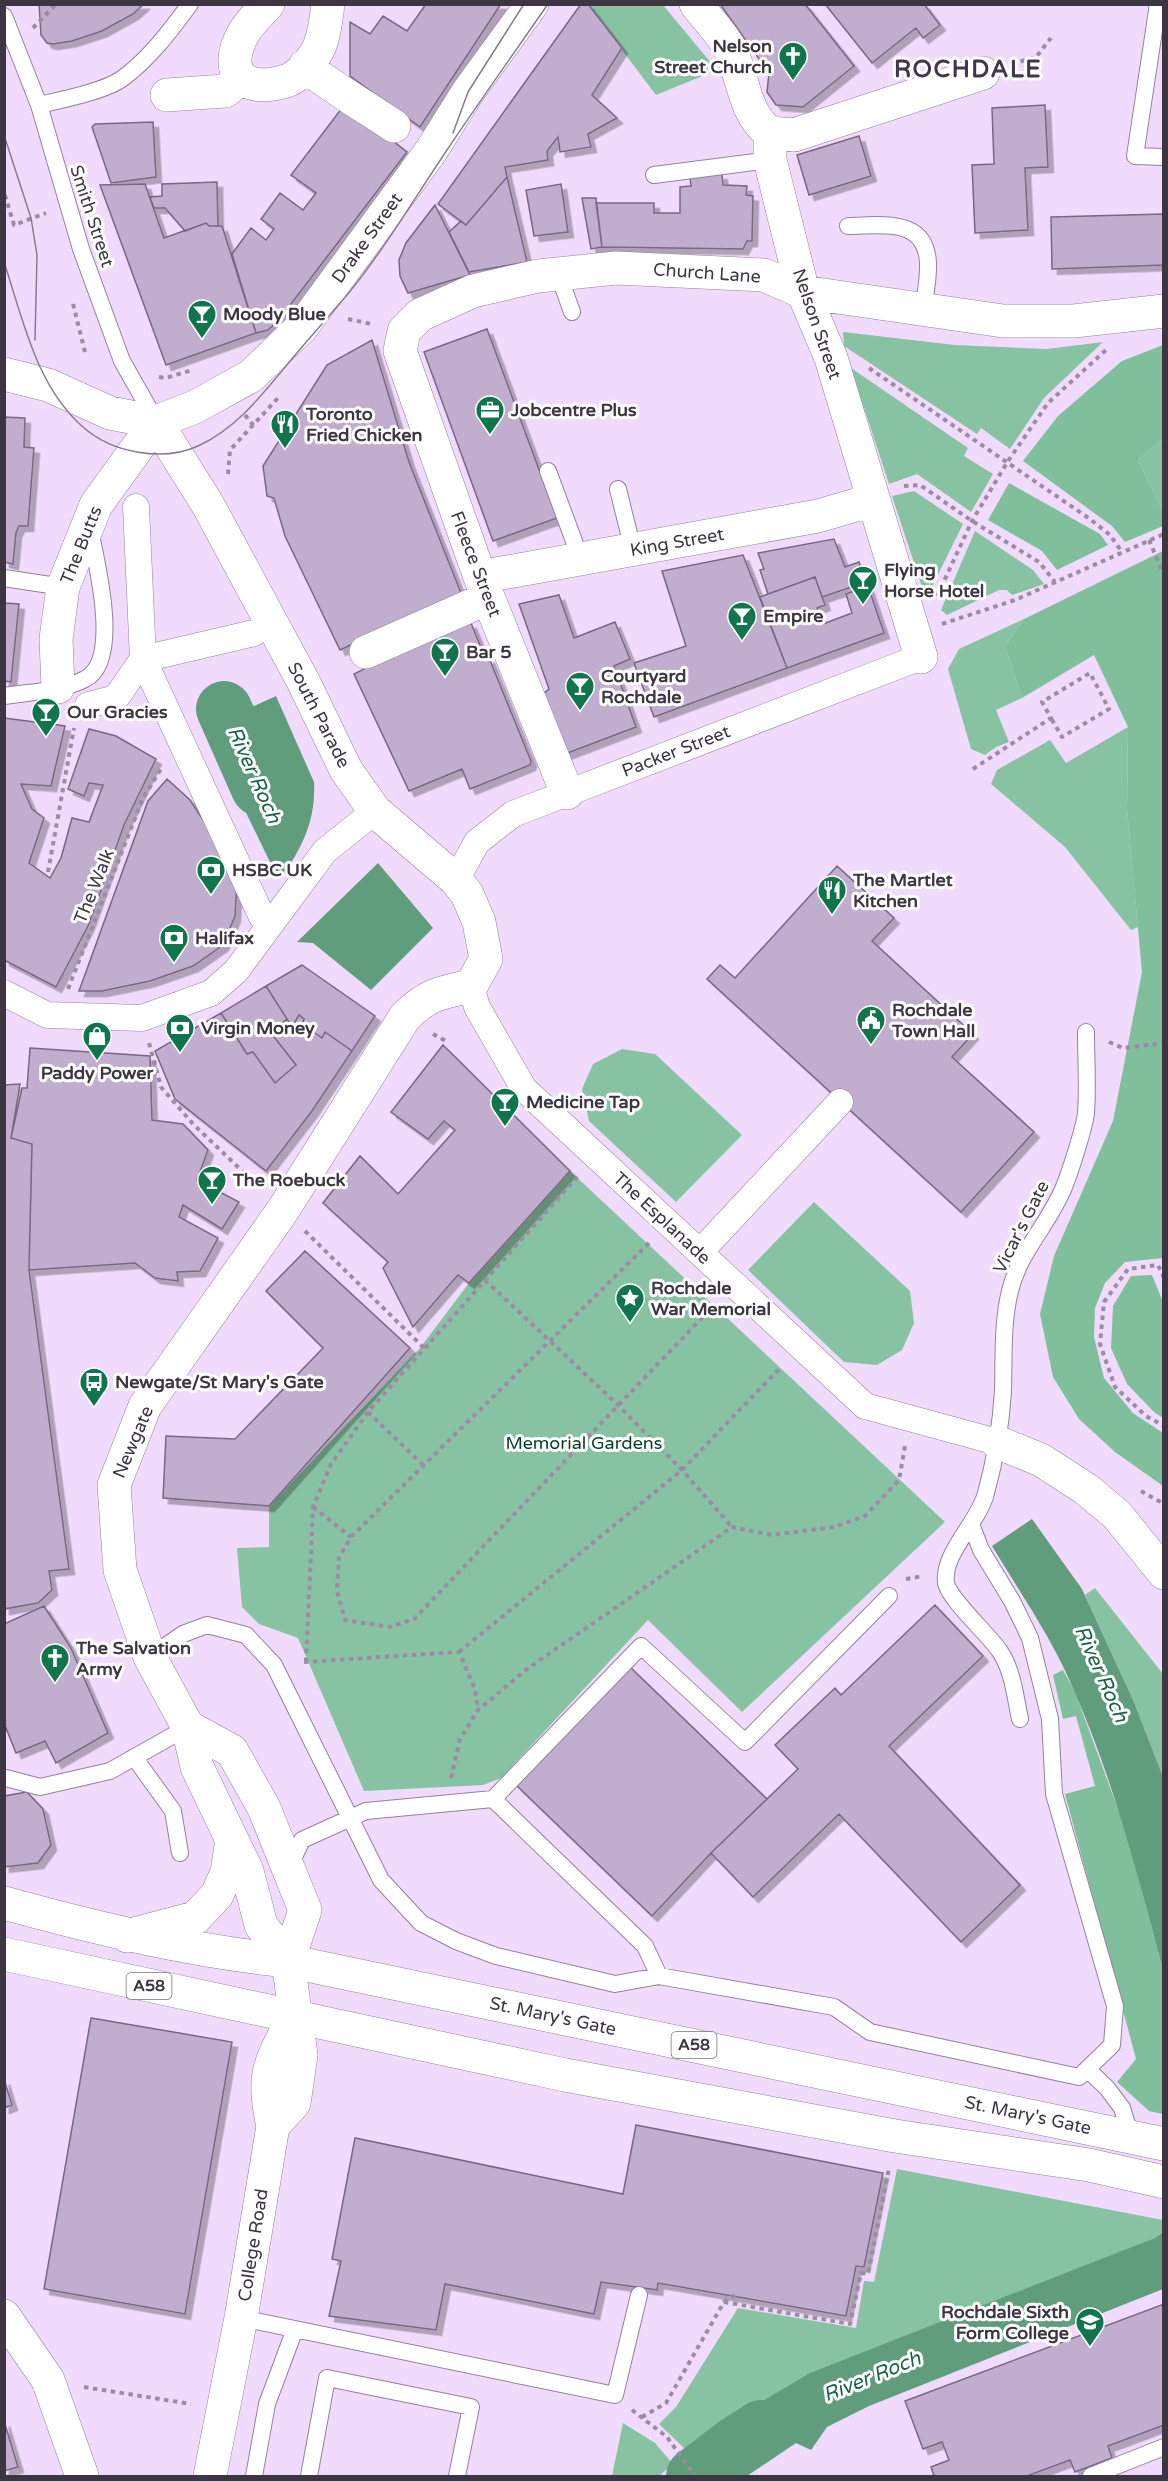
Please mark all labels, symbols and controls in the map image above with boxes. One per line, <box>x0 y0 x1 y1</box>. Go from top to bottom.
place label: Nelson Street Church <box>654 35 772 78</box>
church icon: Nelson Street Church <box>777 40 809 82</box>
district label: ROCHDALE <box>894 55 1042 84</box>
street label: Smith Street <box>65 162 119 270</box>
street label: Drake Street <box>327 188 407 287</box>
street label: Church Lane <box>652 258 762 288</box>
street label: Nelson Street <box>788 266 846 382</box>
bar icon: Moody Blue <box>186 298 218 340</box>
place label: Moody Blue <box>223 303 326 325</box>
office icon: Jobcentre Plus <box>474 394 506 436</box>
place label: Jobcentre Plus <box>510 399 637 421</box>
place label: Toronto Fried Chicken <box>305 403 422 446</box>
restaurant icon: Toronto Fried Chicken <box>269 408 301 450</box>
street label: The Butts <box>55 503 107 587</box>
street label: Fleece Street <box>446 508 506 620</box>
street label: King Street <box>628 523 726 561</box>
place label: Flying Horse Hotel <box>884 559 984 602</box>
bar icon: Flying Horse Hotel <box>847 564 879 606</box>
bar icon: Empire <box>726 600 758 642</box>
place label: Empire <box>763 605 824 627</box>
bar icon: Bar 5 <box>429 636 461 678</box>
place label: Bar 5 <box>466 641 511 663</box>
street label: South Parade <box>283 658 355 772</box>
place label: Courtyard Rochdale <box>601 665 686 708</box>
bar icon: Courtyard Rochdale <box>564 670 596 712</box>
bar icon: Our Gracies <box>30 696 62 738</box>
place label: Our Gracies <box>67 701 168 723</box>
street label: Packer Street <box>619 720 733 782</box>
water label: River Roch <box>222 723 286 828</box>
street label: The Walk <box>69 845 119 927</box>
bank icon: HSBC UK <box>195 854 227 896</box>
place label: HSBC UK <box>232 859 312 881</box>
place label: The Martlet Kitchen <box>852 869 953 912</box>
restaurant icon: The Martlet Kitchen <box>816 874 848 916</box>
bank icon: Halifax <box>158 922 190 964</box>
place label: Halifax <box>195 927 254 949</box>
place label: Rochdale Town Hall <box>891 999 975 1042</box>
public building icon: Rochdale Town Hall <box>855 1004 887 1046</box>
bank icon: Virgin Money <box>164 1012 196 1054</box>
place label: Virgin Money <box>201 1017 315 1039</box>
shop icon: Paddy Power <box>81 1020 113 1062</box>
place label: Paddy Power <box>41 1062 154 1084</box>
bar icon: Medicine Tap <box>489 1086 521 1128</box>
place label: Medicine Tap <box>526 1091 640 1113</box>
bar icon: The Roebuck <box>196 1164 228 1206</box>
street label: The Esplanade <box>609 1167 715 1269</box>
place label: The Roebuck <box>232 1169 346 1191</box>
street label: Vicar's Gate <box>988 1177 1054 1277</box>
place label: Rochdale War Memorial <box>651 1277 771 1320</box>
place icon: Rochdale War Memorial <box>614 1282 646 1324</box>
bus stop icon: Newgate/St Mary's Gate <box>78 1366 110 1408</box>
place label: Newgate/St Mary's Gate <box>115 1371 324 1393</box>
street label: Newgate <box>108 1402 158 1482</box>
park label: Memorial Gardens <box>506 1432 662 1454</box>
water label: River Roch <box>1069 1622 1133 1727</box>
place label: The Salvation Army <box>75 1637 191 1680</box>
church icon: The Salvation Army <box>39 1642 71 1684</box>
road number: A58 <box>126 1973 172 1999</box>
street label: St. Mary's Gate <box>488 1992 618 2040</box>
road number: A58 <box>672 2032 716 2058</box>
street label: St. Mary's Gate <box>963 2091 1093 2139</box>
street label: College Road <box>233 2187 273 2303</box>
place label: Rochdale Sixth Form College <box>941 2301 1069 2344</box>
school or university icon: Rochdale Sixth Form College <box>1074 2306 1106 2348</box>
water label: River Roch <box>820 2346 925 2407</box>

